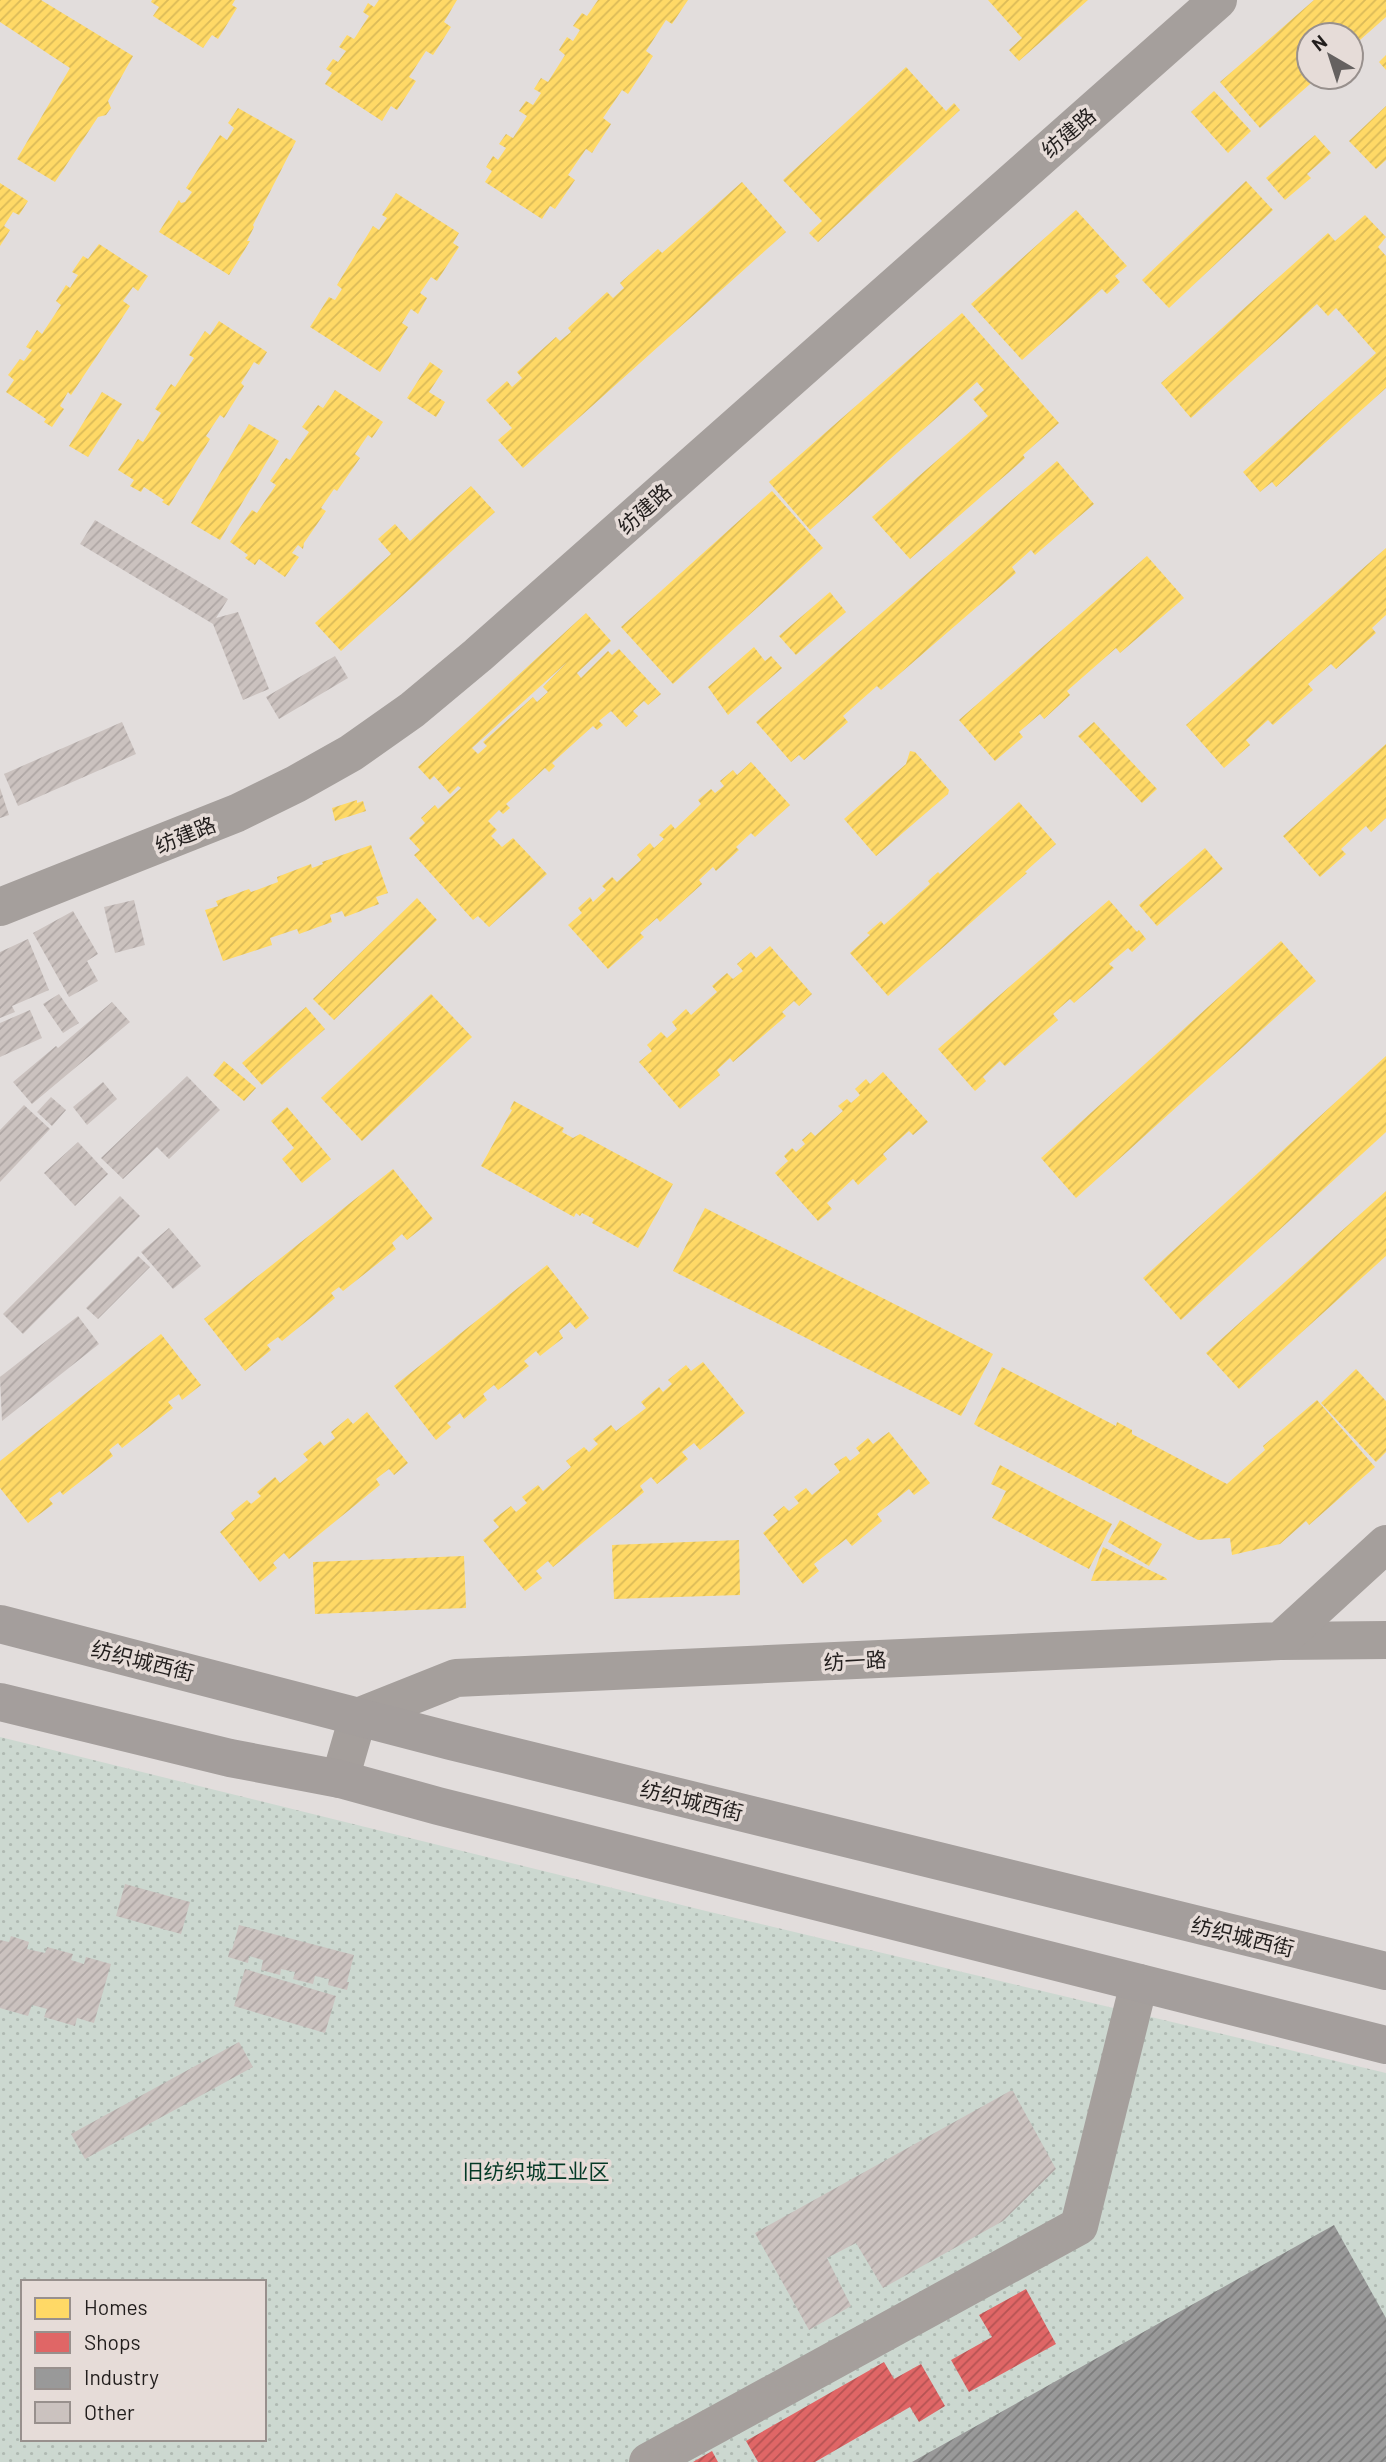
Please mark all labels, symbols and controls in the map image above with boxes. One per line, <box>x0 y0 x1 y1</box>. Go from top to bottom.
north arrow <box>1295 21 1365 91</box>
text: N <box>1307 29 1331 55</box>
street label: 纺建路 <box>1036 102 1100 162</box>
street label: 纺建路 <box>612 478 676 538</box>
street label: 纺建路 <box>151 811 219 857</box>
street label: 纺织城西街 <box>89 1635 197 1685</box>
street label: 纺一路 <box>823 1646 887 1674</box>
street label: 纺织城西街 <box>638 1775 746 1825</box>
street label: 纺织城西街 <box>1189 1911 1297 1961</box>
park label: 旧纺织城工业区 <box>463 2158 610 2183</box>
legend <box>21 2280 266 2441</box>
text: Homes <box>84 2294 148 2319</box>
text: Shops <box>84 2329 141 2354</box>
text: Industry <box>84 2364 159 2389</box>
text: Other <box>84 2399 135 2424</box>

